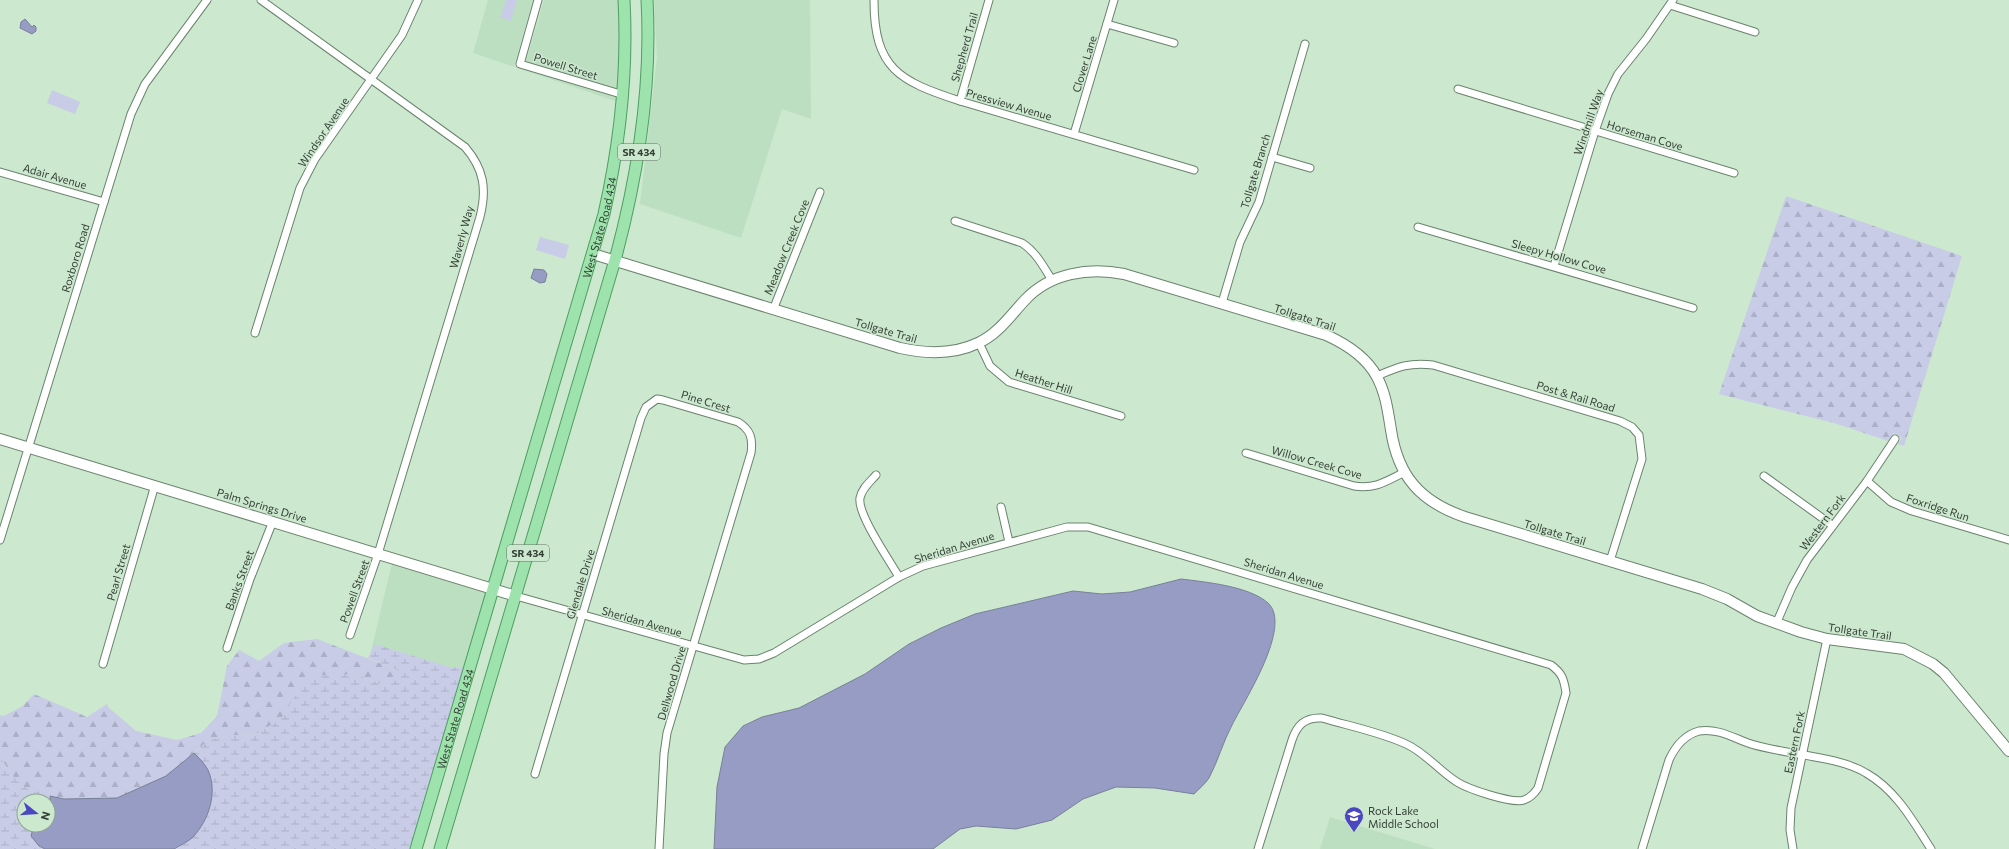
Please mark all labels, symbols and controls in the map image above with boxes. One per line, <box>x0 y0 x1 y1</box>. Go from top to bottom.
street label: Shepherd Trail <box>948 11 980 83</box>
street label: Clover Lane <box>1069 34 1099 94</box>
street label: Powell Street <box>532 50 600 82</box>
street label: Pressview Avenue <box>965 86 1054 122</box>
street label: Windmill Way <box>1571 87 1605 157</box>
street label: Windsor Avenue <box>295 94 351 169</box>
street label: Horseman Cove <box>1605 117 1685 153</box>
street label: Tollgate Branch <box>1237 132 1273 210</box>
road number: SR 434 <box>618 144 660 160</box>
street label: Adair Avenue <box>22 161 88 191</box>
street label: West State Road 434 <box>579 175 618 279</box>
street label: Meadow Creek Cove <box>761 197 811 297</box>
street label: Waverly Way <box>446 204 476 270</box>
street label: Roxboro Road <box>58 222 92 294</box>
street label: Sleepy Hollow Cove <box>1510 236 1608 276</box>
street label: Tollgate Trail <box>1272 301 1338 333</box>
street label: Tollgate Trail <box>853 315 919 345</box>
street label: Heather Hill <box>1014 366 1074 396</box>
street label: Post & Rail Road <box>1535 378 1617 414</box>
street label: Pine Crest <box>680 387 733 415</box>
street label: Willow Creek Cove <box>1270 443 1364 481</box>
street label: Palm Springs Drive <box>215 485 309 525</box>
street label: Western Fork <box>1797 491 1847 553</box>
street label: Foxridge Run <box>1905 491 1971 523</box>
street label: Tollgate Trail <box>1522 516 1588 548</box>
street label: Sheridan Avenue <box>912 529 996 565</box>
street label: Pearl Street <box>104 542 132 602</box>
road number: SR 434 <box>507 545 549 561</box>
street label: Glendale Drive <box>563 547 597 620</box>
street label: Banks Street <box>222 548 256 612</box>
street label: Sheridan Avenue <box>1242 555 1326 591</box>
street label: Powell Street <box>337 557 372 624</box>
street label: Sheridan Avenue <box>600 603 684 639</box>
street label: Tollgate Trail <box>1827 620 1893 642</box>
street label: Dellwood Drive <box>654 644 688 721</box>
street label: West State Road 434 <box>434 666 476 770</box>
street label: Eastern Fork <box>1781 710 1807 774</box>
north arrow <box>16 793 56 833</box>
place label: Rock Lake Middle School <box>1368 804 1439 830</box>
school or university icon: Rock Lake Middle School <box>1343 805 1365 833</box>
text: N <box>39 810 53 822</box>

